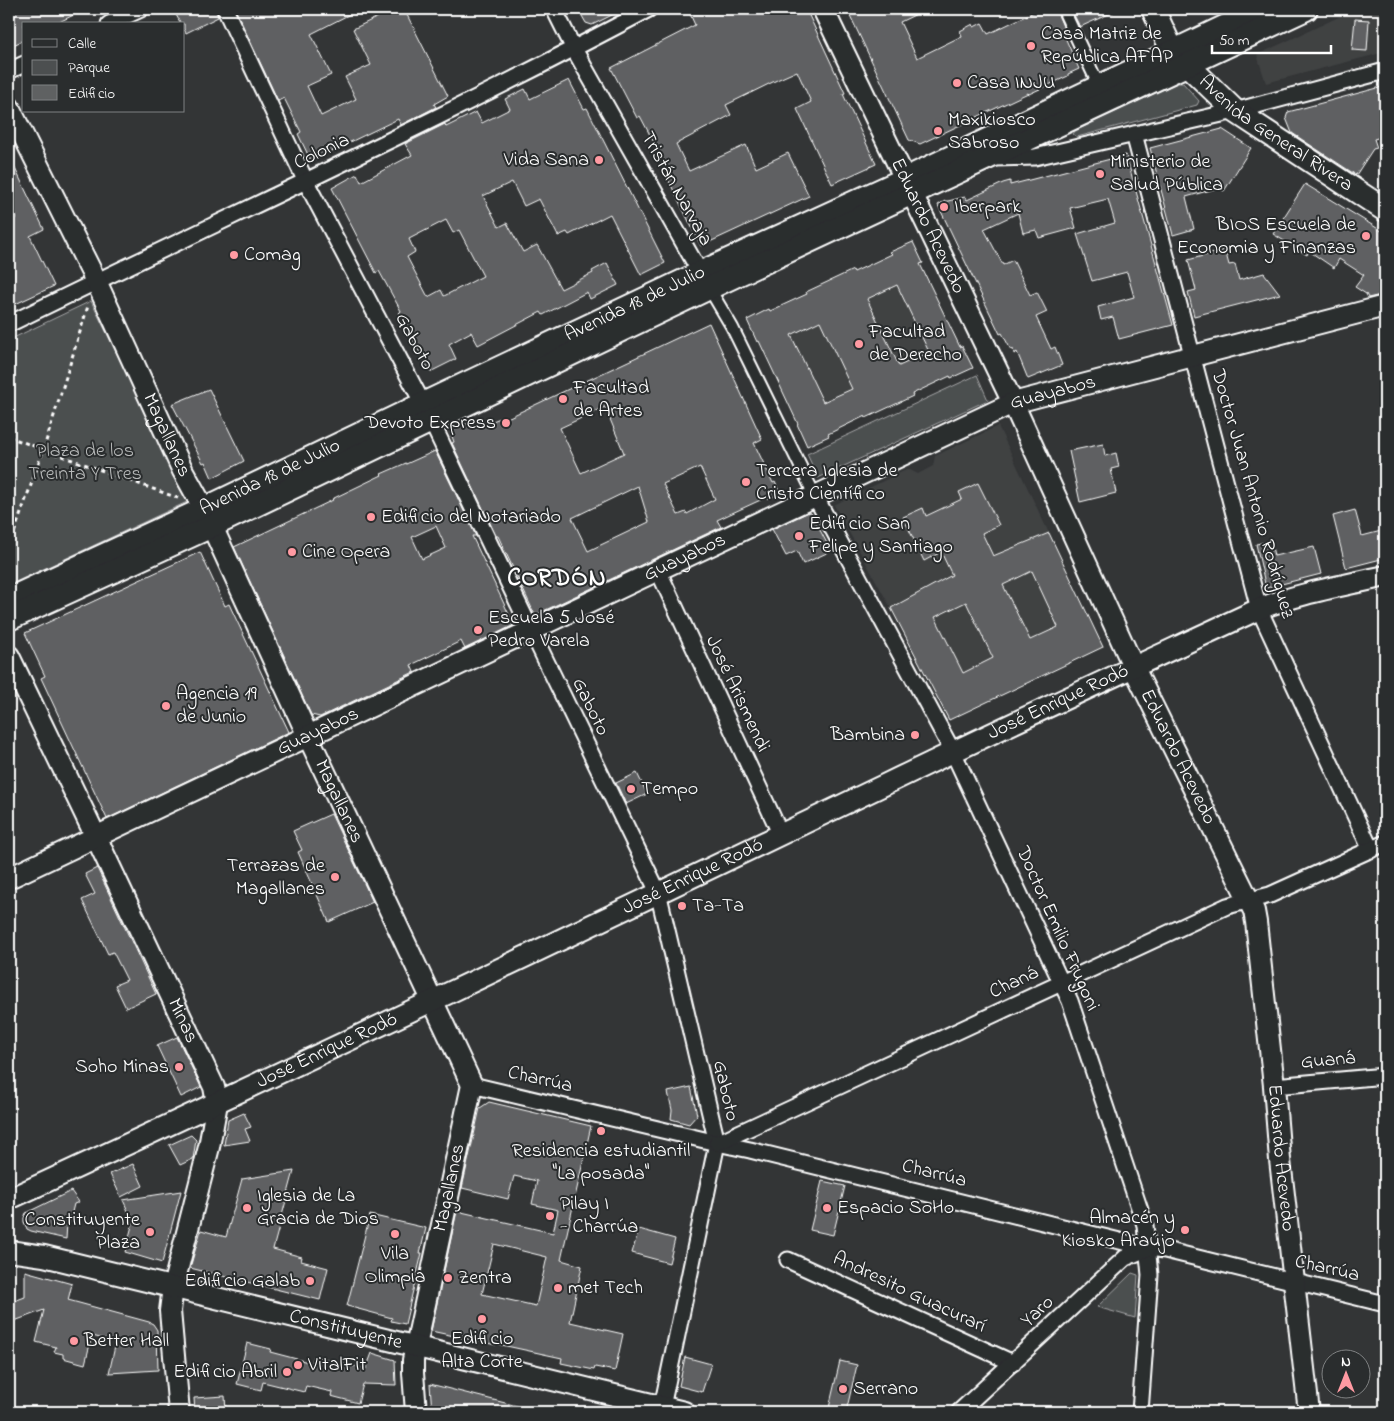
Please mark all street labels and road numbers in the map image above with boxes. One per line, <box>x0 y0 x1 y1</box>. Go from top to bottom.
street label: Avenida General Rivera <box>1192 68 1359 199</box>
street label: Colonia <box>289 126 355 178</box>
street label: Tristán Narvaja <box>633 126 719 252</box>
street label: Eduardo Acevedo <box>883 153 973 299</box>
street label: Avenida 18 de Julio <box>560 258 710 350</box>
street label: Gaboto <box>387 308 441 376</box>
street label: Doctor Juan Antonio Rodríguez <box>1201 365 1302 623</box>
street label: Guayabos <box>1007 367 1099 418</box>
street label: Magallanes <box>135 388 198 483</box>
street label: Avenida 18 de Julio <box>195 431 345 523</box>
street label: Guayabos <box>639 526 731 589</box>
street label: José Arismendi <box>697 631 777 757</box>
street label: José Enrique Rodó <box>983 657 1134 748</box>
street label: Gaboto <box>564 673 616 741</box>
street label: Eduardo Acevedo <box>1132 684 1224 830</box>
street label: Guayabos <box>272 699 364 763</box>
street label: Magallanes <box>307 755 371 848</box>
street label: José Enrique Rodó <box>618 830 768 923</box>
street label: Doctor Emilio Frugoni <box>1006 841 1106 1016</box>
street label: Chaná <box>985 959 1043 1007</box>
street label: Minas <box>160 993 206 1048</box>
street label: José Enrique Rodó <box>252 1005 402 1096</box>
street label: Guaná <box>1299 1044 1357 1078</box>
street label: Charrúa <box>505 1058 575 1102</box>
street label: Gaboto <box>704 1058 746 1124</box>
street label: Eduardo Acevedo <box>1259 1083 1303 1233</box>
street label: Magallanes <box>427 1141 474 1235</box>
street label: Charrúa <box>899 1152 969 1196</box>
street label: Andresito Guacurarí <box>828 1245 990 1341</box>
street label: Charrúa <box>1292 1247 1362 1291</box>
street label: Yaro <box>1015 1289 1061 1335</box>
street label: Constituyente <box>286 1302 405 1357</box>

